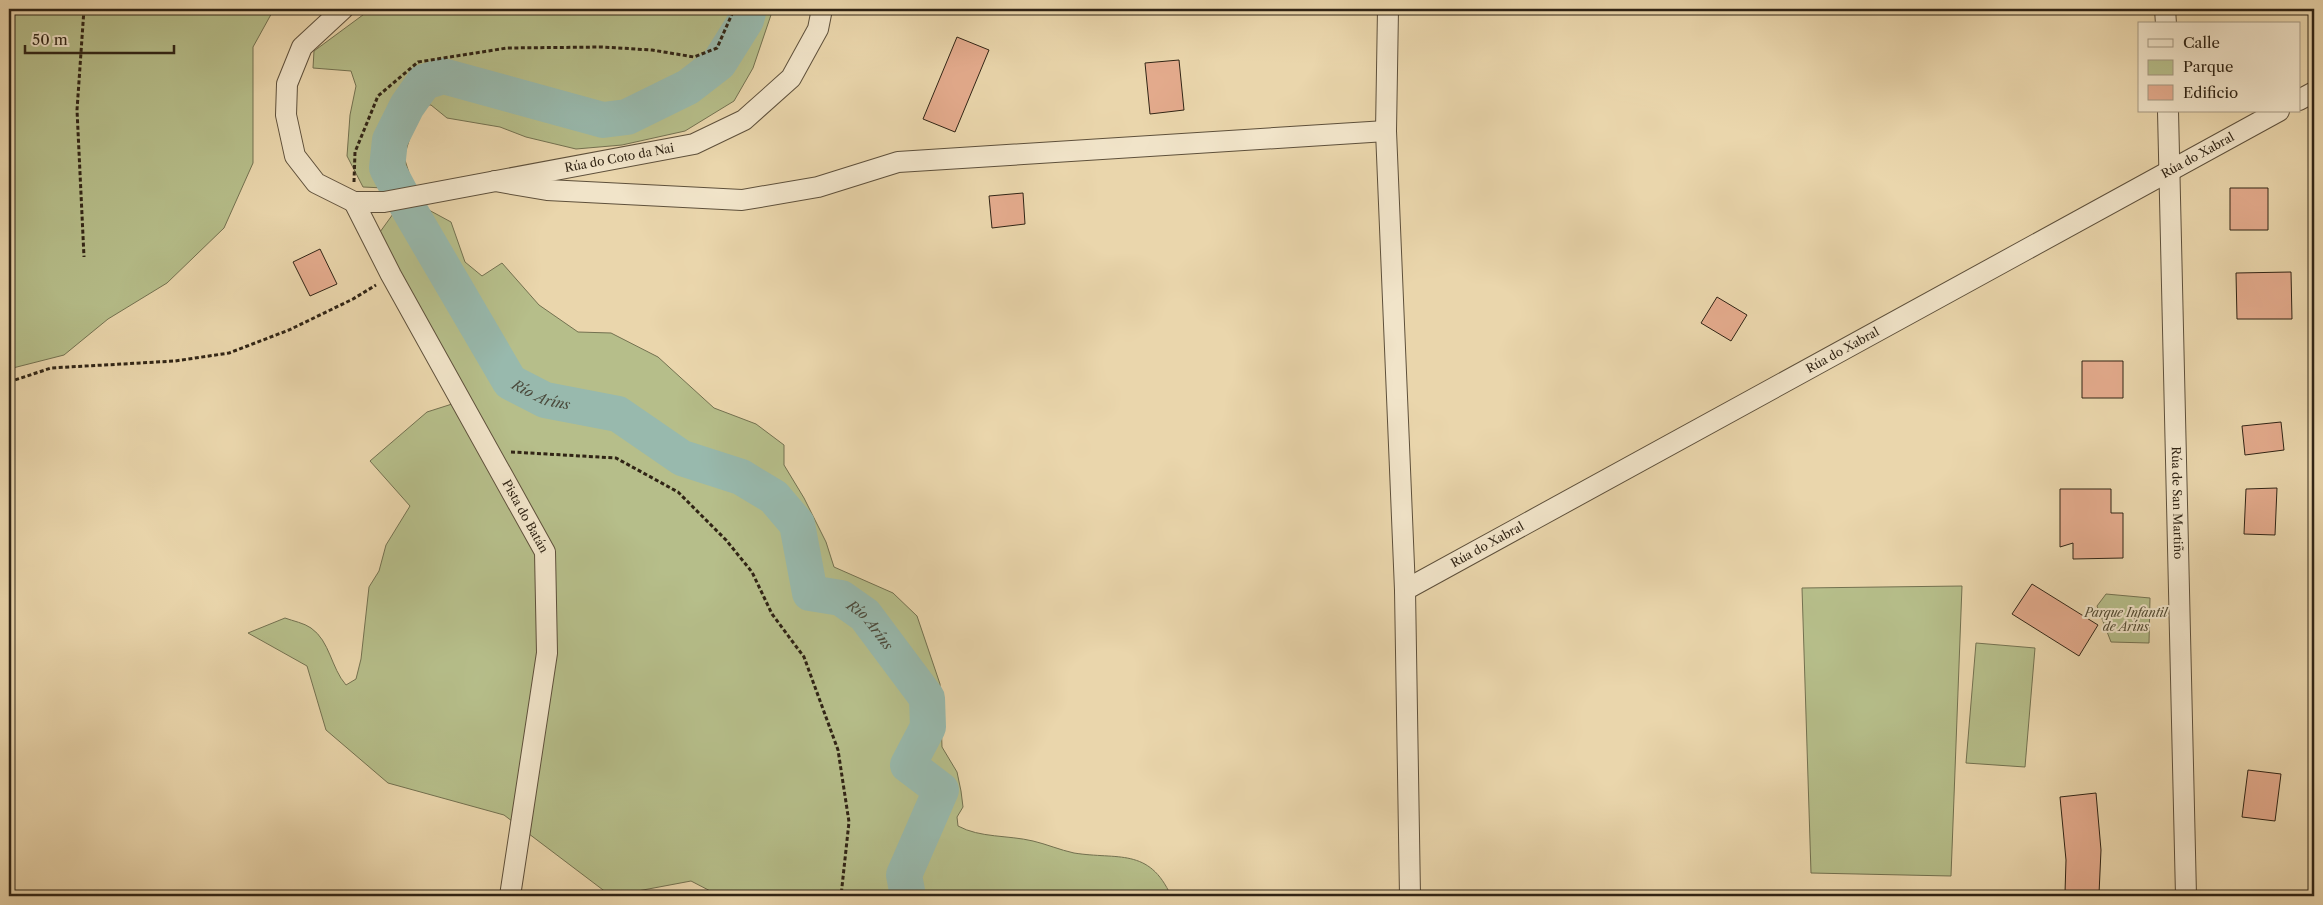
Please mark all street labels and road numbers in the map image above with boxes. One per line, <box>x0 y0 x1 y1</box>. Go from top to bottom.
street label: Rúa do Xabral <box>2158 129 2237 181</box>
street label: Rúa do Coto da Nai <box>563 140 676 175</box>
street label: Rúa do Xabral <box>1803 323 1882 376</box>
street label: Rúa de San Martiño <box>2169 446 2186 560</box>
street label: Pista do Batán <box>499 477 552 556</box>
street label: Rúa do Xabral <box>1448 518 1527 570</box>

